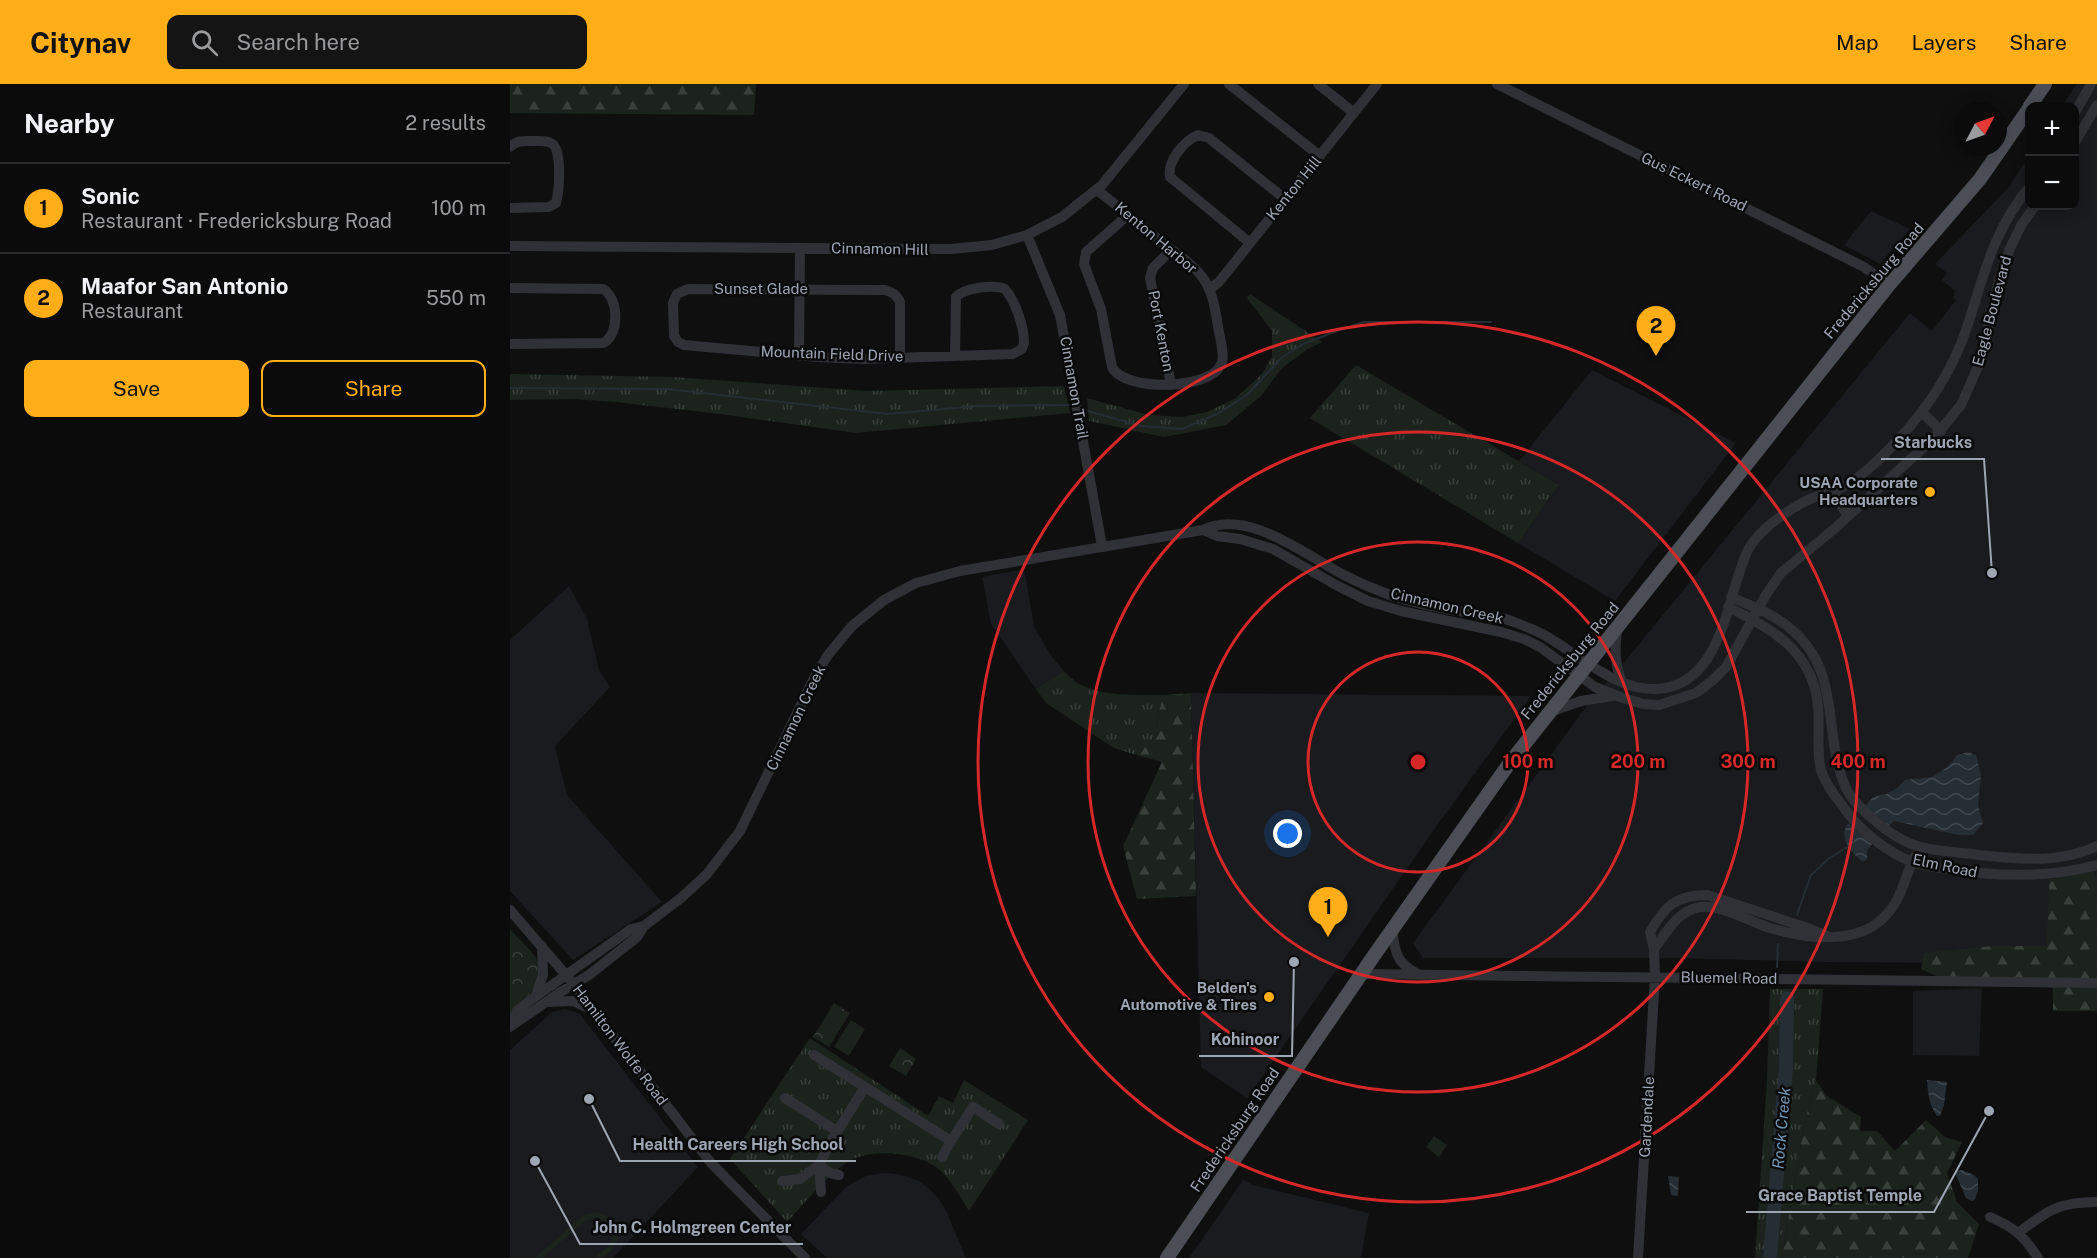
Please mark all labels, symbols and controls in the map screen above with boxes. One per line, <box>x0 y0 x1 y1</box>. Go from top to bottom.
search box <box>167 15 587 69</box>
text: Citynav <box>30 26 131 59</box>
icon: search <box>188 26 221 59</box>
text: Search here <box>236 29 360 55</box>
text: Map <box>1836 30 1879 55</box>
text: Layers <box>1912 30 1976 55</box>
text: Share <box>2009 30 2067 55</box>
north arrow <box>1953 102 2007 156</box>
map controls <box>2025 102 2079 210</box>
button: + <box>2025 102 2079 156</box>
text: Nearby <box>24 108 114 139</box>
text: 2 results <box>405 111 486 135</box>
street label: Gus Eckert Road <box>1639 149 1750 214</box>
street label: Kenton Hill <box>1263 152 1325 223</box>
button: − <box>2025 156 2079 210</box>
text: Sonic <box>81 183 140 209</box>
text: 1 <box>39 196 48 220</box>
text: 100 m <box>431 196 486 220</box>
street label: Kenton Harbor <box>1112 198 1201 277</box>
text: Restaurant · Fredericksburg Road <box>81 209 392 233</box>
street label: Fredericksburg Road <box>1820 219 1927 342</box>
street label: Cinnamon Hill <box>831 239 929 258</box>
street label: Eagle Boulevard <box>1969 254 2014 368</box>
text: Maafor San Antonio <box>81 273 288 299</box>
street label: Sunset Glade <box>714 280 808 297</box>
text: 2 <box>37 286 50 310</box>
text: 550 m <box>426 286 486 310</box>
street label: Port Kenton <box>1145 289 1178 373</box>
text: Restaurant <box>81 299 183 323</box>
pin: 2 <box>1636 306 1676 356</box>
street label: Cinnamon Trail <box>1057 335 1092 441</box>
street label: Mountain Field Drive <box>760 343 904 364</box>
button: Save <box>24 360 249 417</box>
button: Share <box>261 360 486 417</box>
callout: Starbucks <box>1881 425 1984 459</box>
text: Starbucks <box>1894 433 1972 452</box>
place label: USAA Corporate Headquarters <box>1799 474 1918 508</box>
marker: USAA Corporate Headquarters <box>1923 485 1937 499</box>
street label: Cinnamon Creek <box>1389 584 1505 627</box>
street label: Fredericksburg Road <box>1517 599 1622 723</box>
street label: Cinnamon Creek <box>763 662 828 773</box>
text: 100 m <box>1502 751 1554 772</box>
text: 200 m <box>1611 751 1665 772</box>
text: 300 m <box>1720 751 1776 772</box>
text: 400 m <box>1830 751 1886 772</box>
centre of rings <box>1408 752 1428 772</box>
your location <box>1273 819 1302 848</box>
street label: Elm Road <box>1911 850 1979 881</box>
pin: 1 <box>1308 888 1348 937</box>
street label: Bluemel Road <box>1680 968 1778 987</box>
place label: Belden's Automotive & Tires <box>1120 979 1257 1013</box>
street label: Hamilton Wolfe Road <box>570 981 671 1108</box>
marker: Belden's Automotive & Tires <box>1262 990 1276 1004</box>
callout: Kohinoor <box>1199 1022 1292 1056</box>
text: Kohinoor <box>1211 1030 1280 1049</box>
street label: Fredericksburg Road <box>1187 1064 1282 1195</box>
street label: Gardendale <box>1636 1076 1657 1158</box>
water label: Rock Creek <box>1768 1086 1795 1170</box>
callout: Health Careers High School <box>620 1127 856 1161</box>
text: Health Careers High School <box>632 1135 844 1154</box>
callout: Grace Baptist Temple <box>1746 1178 1934 1212</box>
text: Grace Baptist Temple <box>1758 1186 1922 1205</box>
callout: John C. Holmgreen Center <box>580 1210 803 1244</box>
text: John C. Holmgreen Center <box>593 1218 792 1237</box>

